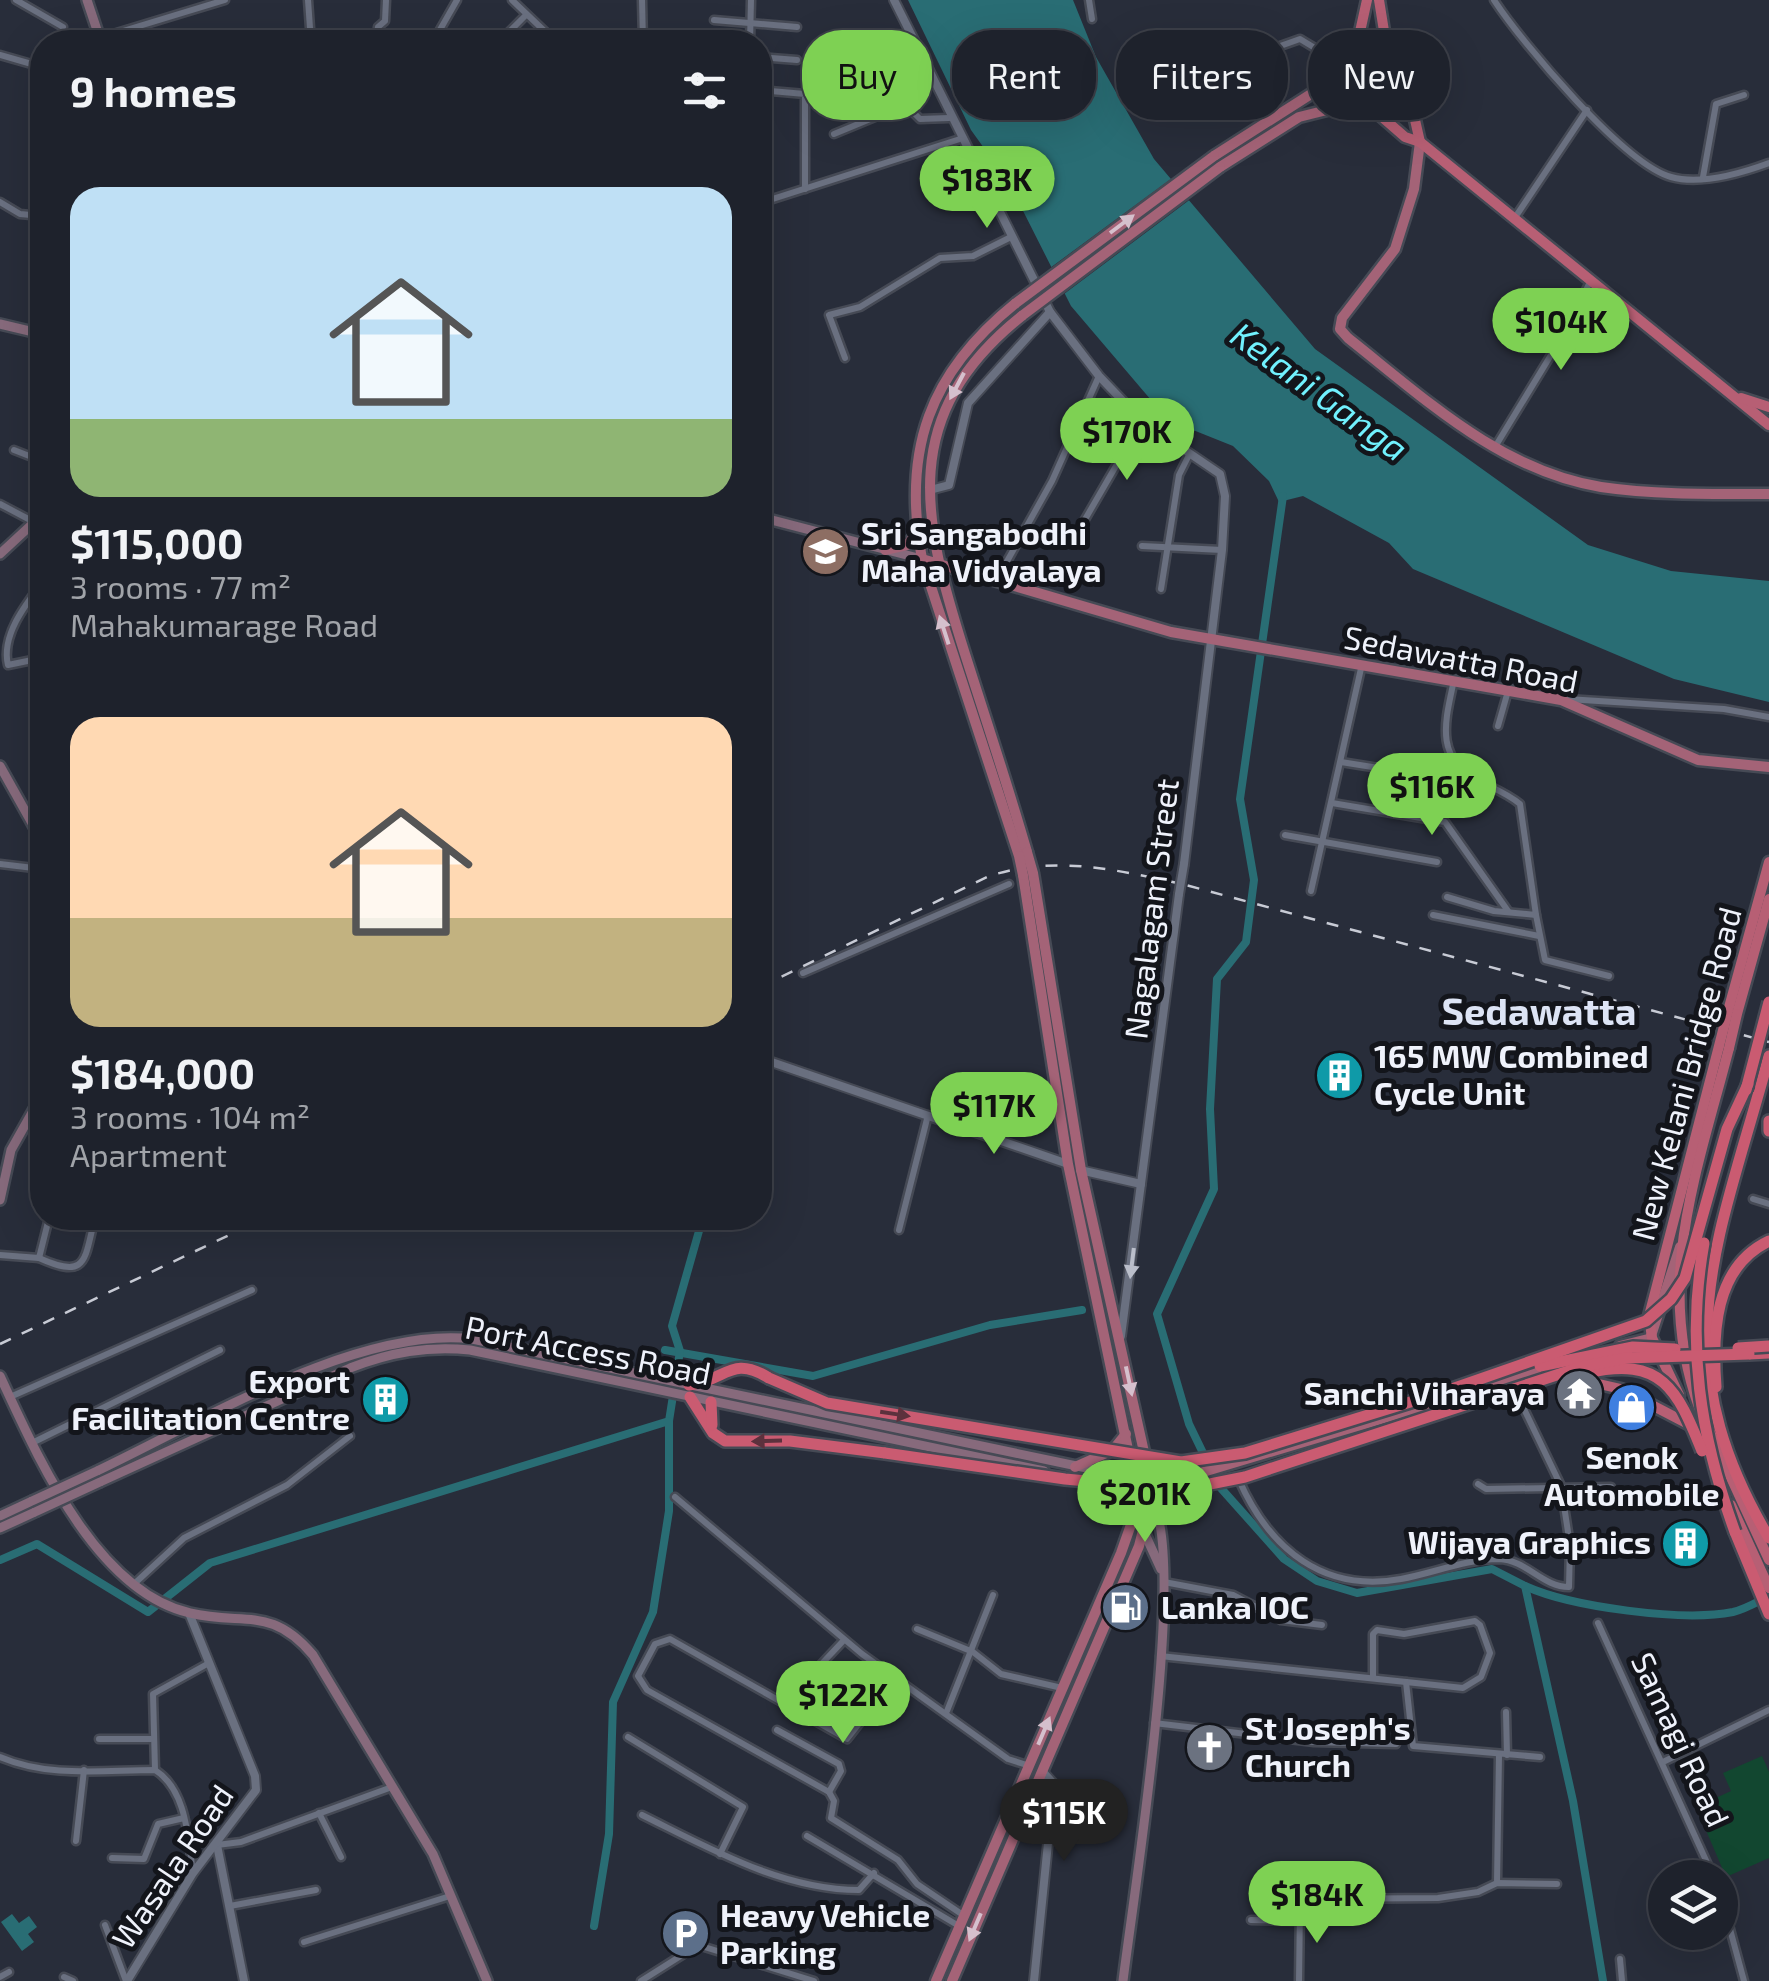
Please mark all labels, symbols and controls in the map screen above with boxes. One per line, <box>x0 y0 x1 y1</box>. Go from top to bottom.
chip: Buy <box>802 30 932 120</box>
chip: Rent <box>952 30 1096 120</box>
chip: Filters <box>1116 30 1288 120</box>
chip: New <box>1308 30 1450 120</box>
icon: filters <box>677 63 732 118</box>
text: 9 homes <box>70 65 237 115</box>
pin: $183K <box>917 146 1057 231</box>
text: $183K <box>942 159 1032 197</box>
one-way arrow <box>1109 215 1135 235</box>
icon: home <box>311 252 491 432</box>
pin: $104K <box>1491 288 1631 373</box>
text: $104K <box>1514 301 1608 339</box>
water label: Kelani Ganga <box>1224 312 1417 469</box>
one-way arrow <box>949 371 966 400</box>
pin: $170K <box>1057 398 1197 483</box>
text: $170K <box>1082 411 1172 449</box>
place label: Sri Sangabodhi Maha Vidyalaya <box>861 513 1101 589</box>
text: $115,000 <box>70 517 244 567</box>
school or university icon: Sri Sangabodhi Maha Vidyalaya <box>800 526 852 578</box>
text: 3 rooms · 77 m² <box>70 567 291 605</box>
text: Mahakumarage Road <box>70 605 378 643</box>
one-way arrow <box>936 615 951 645</box>
street label: Sedawatta Road <box>1341 617 1582 699</box>
pin: $116K <box>1362 753 1502 838</box>
text: $116K <box>1389 766 1475 804</box>
street label: Nagalagam Street <box>1115 777 1185 1041</box>
icon: home <box>311 782 491 962</box>
street label: New Kelani Bridge Road <box>1622 903 1748 1244</box>
district label: Sedawatta <box>1442 987 1636 1033</box>
place label: 165 MW Combined Cycle Unit <box>1374 1036 1649 1112</box>
text: $184,000 <box>70 1047 255 1097</box>
building icon: 165 MW Combined Cycle Unit <box>1313 1049 1365 1101</box>
pin: $117K <box>924 1072 1064 1157</box>
text: $117K <box>952 1085 1036 1123</box>
text: 3 rooms · 104 m² <box>70 1097 310 1135</box>
text: Apartment <box>70 1135 227 1173</box>
one-way arrow <box>1124 1247 1140 1279</box>
street label: Port Access Road <box>462 1307 714 1391</box>
place label: Export Facilitation Centre <box>71 1361 350 1436</box>
one-way arrow <box>1122 1366 1137 1397</box>
temple icon: Sanchi Viharaya <box>1554 1368 1606 1420</box>
place label: Sanchi Viharaya <box>1304 1373 1545 1412</box>
building icon: Export Facilitation Centre <box>359 1374 411 1426</box>
shop icon: Senok Automobile <box>1606 1382 1658 1434</box>
one-way arrow <box>880 1407 912 1422</box>
one-way arrow <box>750 1434 782 1450</box>
place label: Senok Automobile <box>1544 1437 1720 1512</box>
pin: $201K <box>1075 1460 1215 1545</box>
text: $201K <box>1099 1473 1191 1511</box>
building icon: Wijaya Graphics <box>1660 1517 1712 1569</box>
place label: Wijaya Graphics <box>1408 1522 1651 1561</box>
fuel station icon: Lanka IOC <box>1100 1582 1152 1634</box>
place label: Lanka IOC <box>1161 1587 1309 1625</box>
street label: Samagi Road <box>1625 1646 1739 1832</box>
pin: $122K <box>773 1661 913 1746</box>
text: $122K <box>798 1674 888 1712</box>
place label: St Joseph's Church <box>1245 1708 1411 1783</box>
one-way arrow <box>1037 1716 1053 1746</box>
church icon: St Joseph's Church <box>1184 1721 1236 1773</box>
street label: Wasala Road <box>103 1777 240 1955</box>
pin: $115K <box>994 1779 1134 1864</box>
text: $115K <box>1022 1792 1106 1830</box>
map controls <box>1648 1860 1738 1950</box>
button: layers <box>1648 1860 1738 1950</box>
pin: $184K <box>1247 1861 1387 1946</box>
text: $184K <box>1271 1874 1364 1912</box>
place label: Heavy Vehicle Parking <box>720 1895 930 1970</box>
parking icon: Heavy Vehicle Parking <box>659 1908 711 1960</box>
one-way arrow <box>967 1912 983 1942</box>

